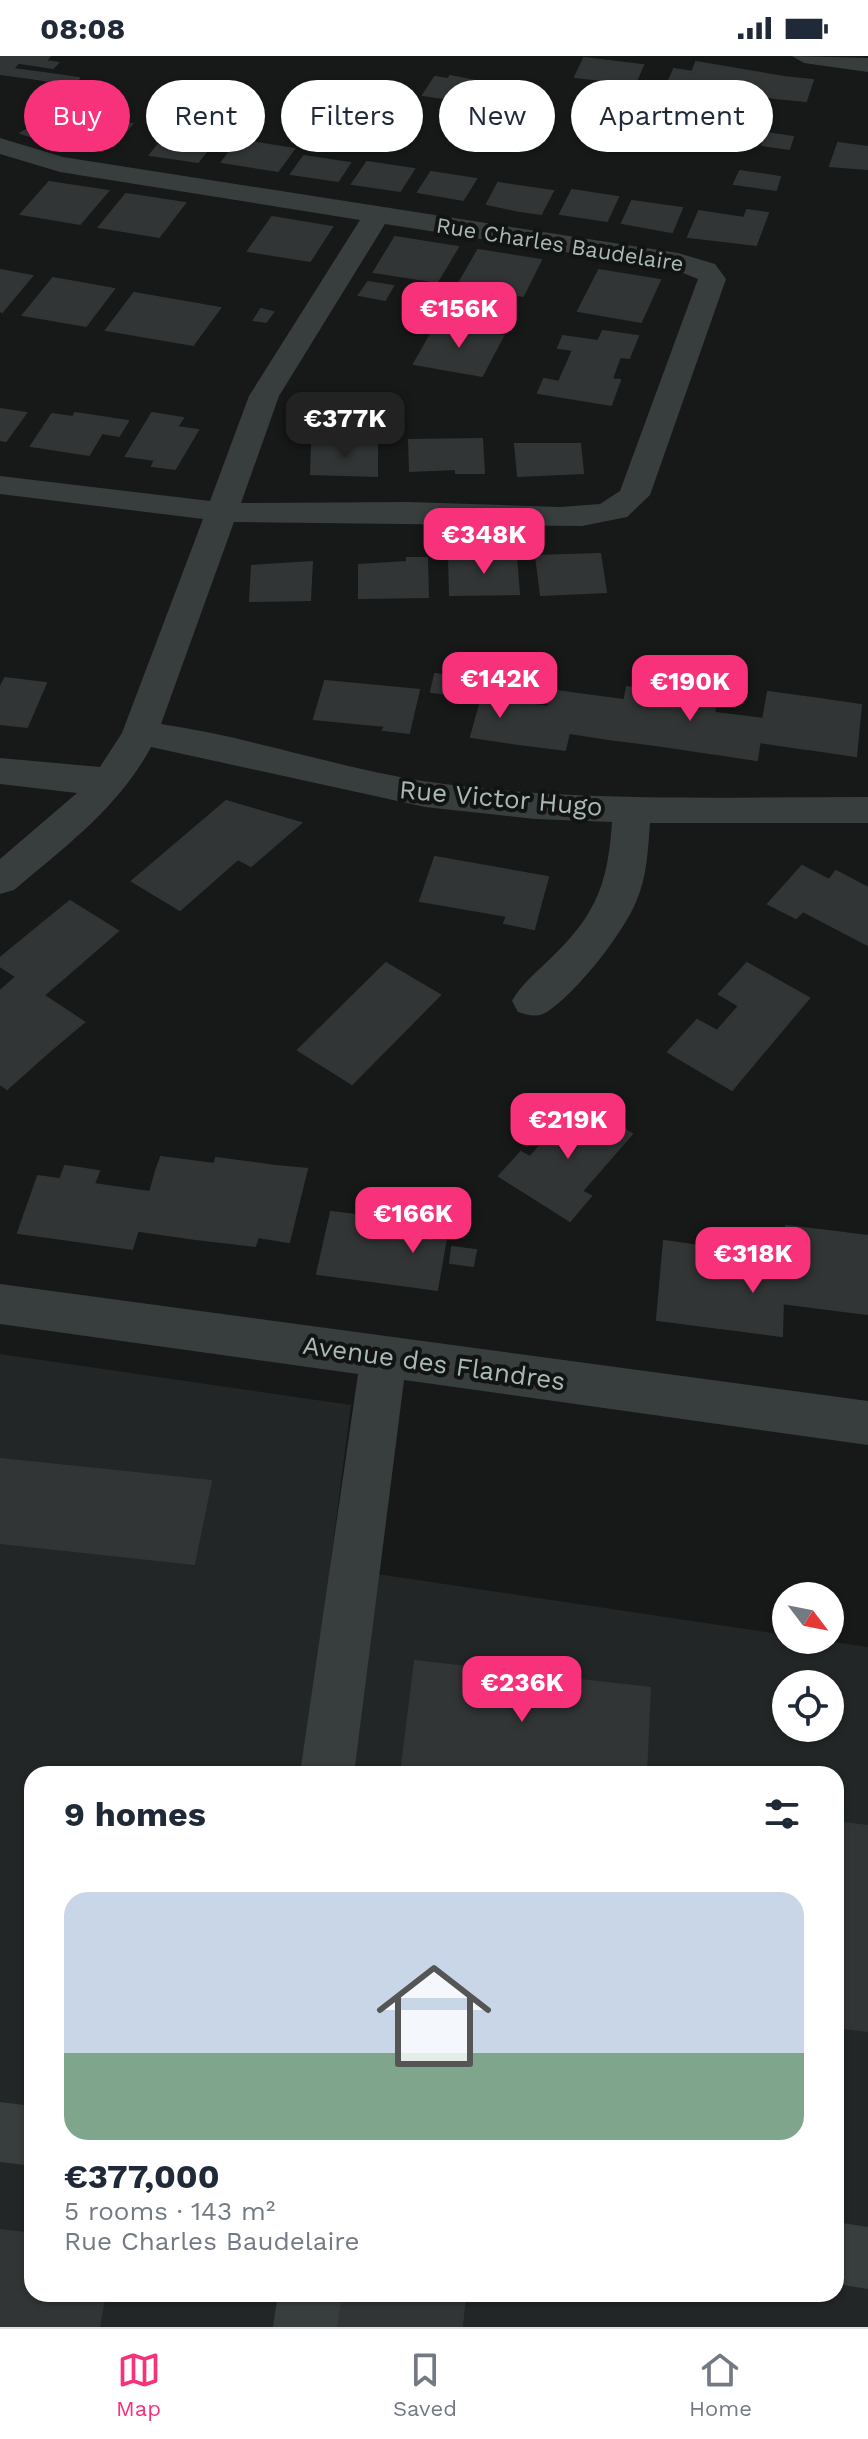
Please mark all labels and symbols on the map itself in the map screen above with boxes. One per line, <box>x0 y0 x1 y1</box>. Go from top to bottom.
street label: Rue Charles Baudelaire <box>434 213 685 276</box>
pin: €156K <box>403 282 515 350</box>
pin: €377K <box>289 392 401 460</box>
pin: €348K <box>428 508 540 576</box>
pin: €142K <box>444 652 556 720</box>
pin: €190K <box>634 655 746 723</box>
street label: Rue Victor Hugo <box>398 774 604 822</box>
pin: €219K <box>512 1093 624 1161</box>
pin: €166K <box>357 1187 469 1255</box>
pin: €318K <box>697 1227 809 1295</box>
street label: Avenue des Flandres <box>301 1330 567 1396</box>
north arrow <box>772 1582 844 1654</box>
pin: €236K <box>466 1656 578 1724</box>

